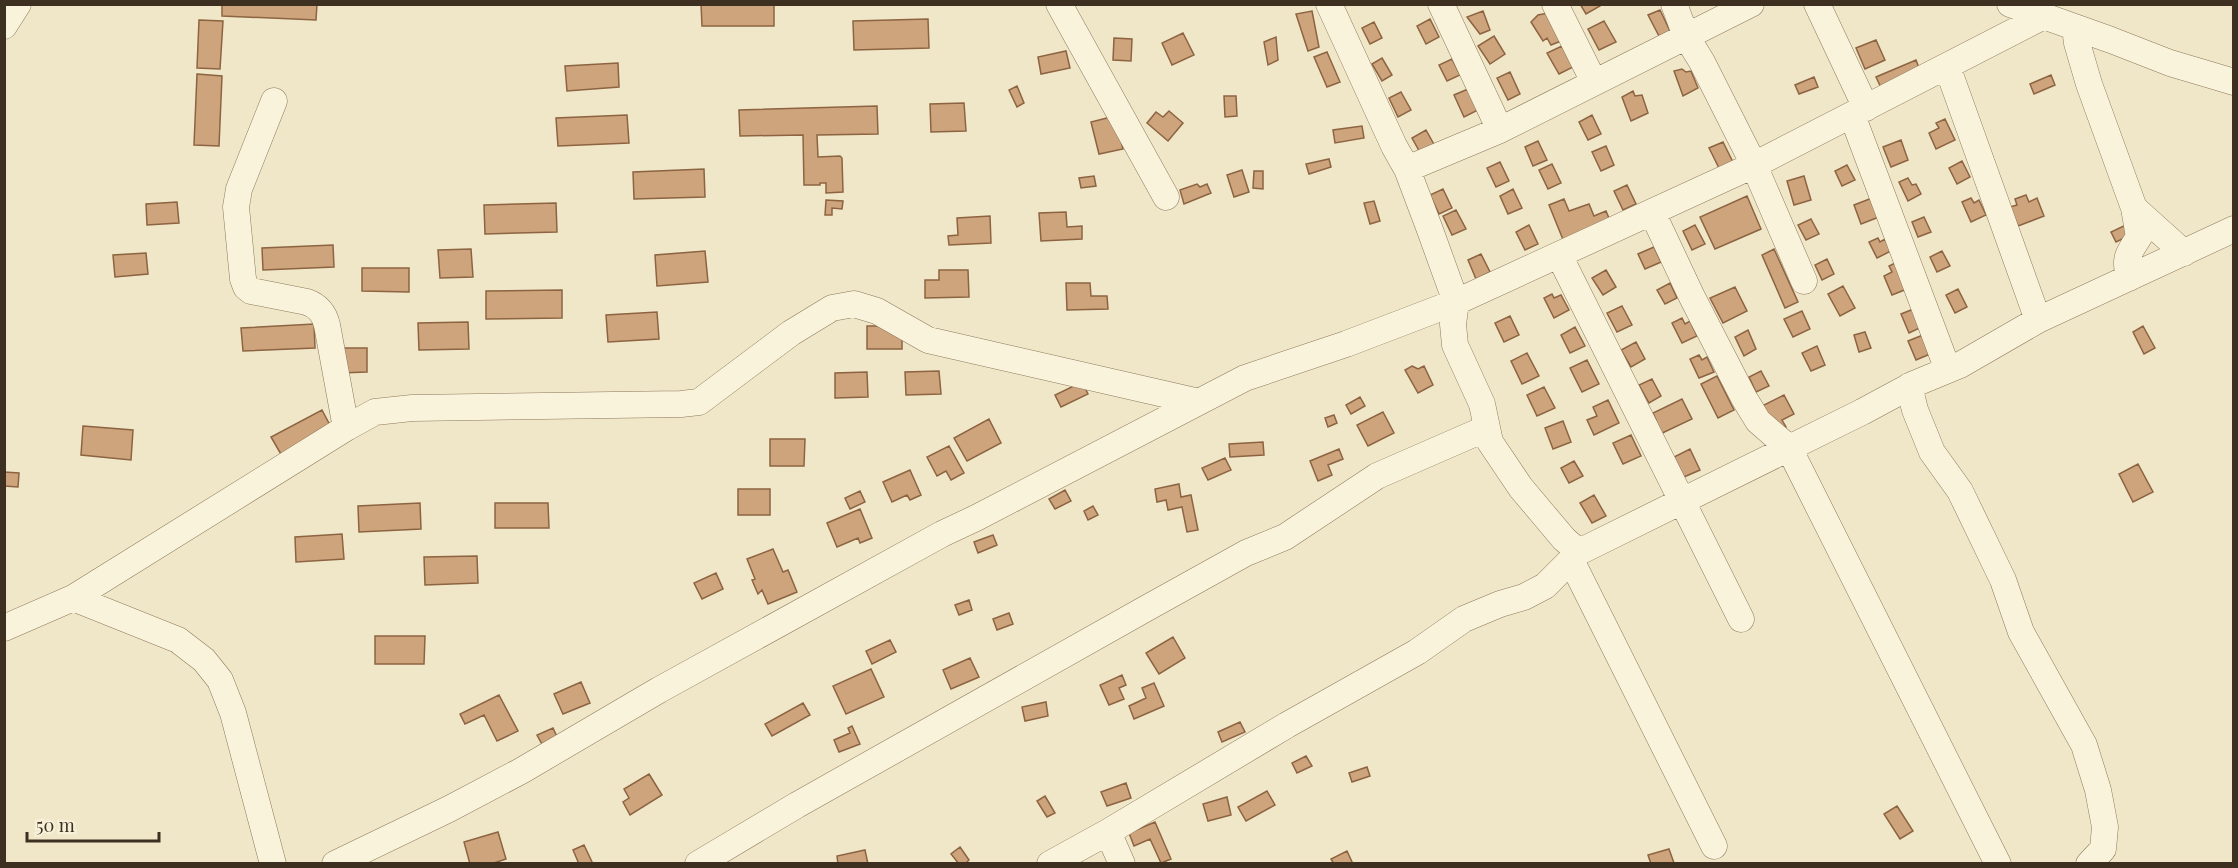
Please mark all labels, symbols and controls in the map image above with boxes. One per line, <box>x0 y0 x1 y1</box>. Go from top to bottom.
scale bar <box>27 805 159 843</box>
text: 50 m <box>36 813 75 837</box>

